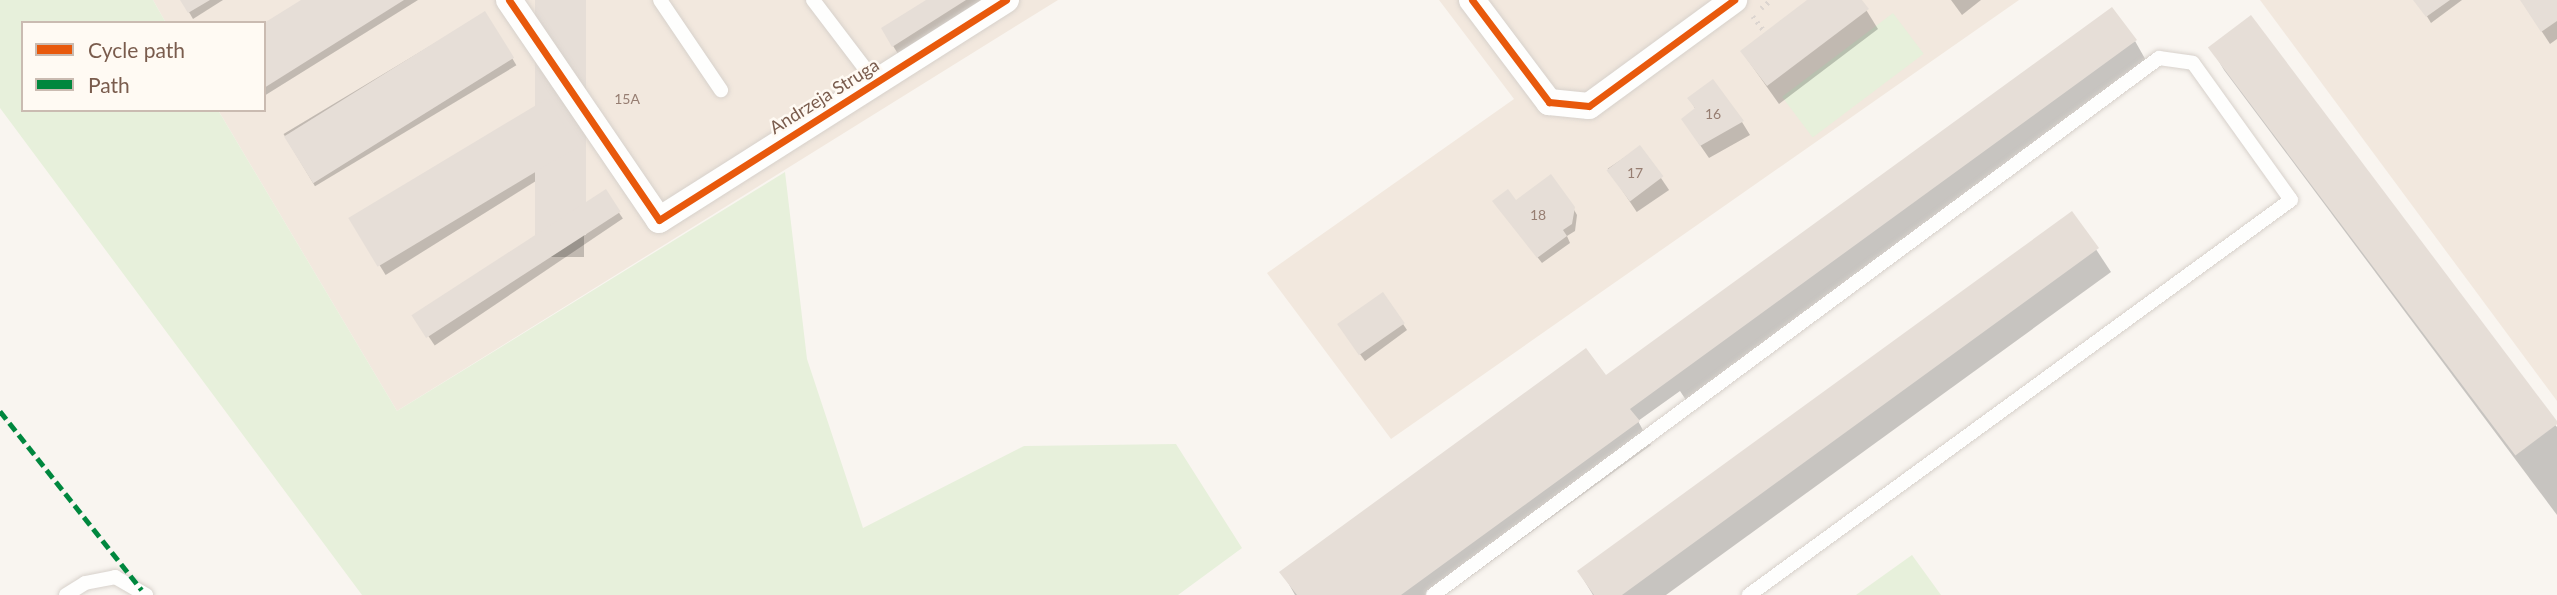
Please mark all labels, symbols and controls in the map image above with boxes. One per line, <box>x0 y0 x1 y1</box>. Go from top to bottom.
legend <box>21 21 266 112</box>
text: Cycle path <box>88 37 185 62</box>
street label: Andrzeja Struga <box>765 54 883 138</box>
text: Path <box>88 72 130 97</box>
house number: 15A <box>614 91 640 107</box>
house number: 16 <box>1705 106 1721 122</box>
house number: 17 <box>1627 165 1643 181</box>
house number: 18 <box>1530 207 1546 223</box>

